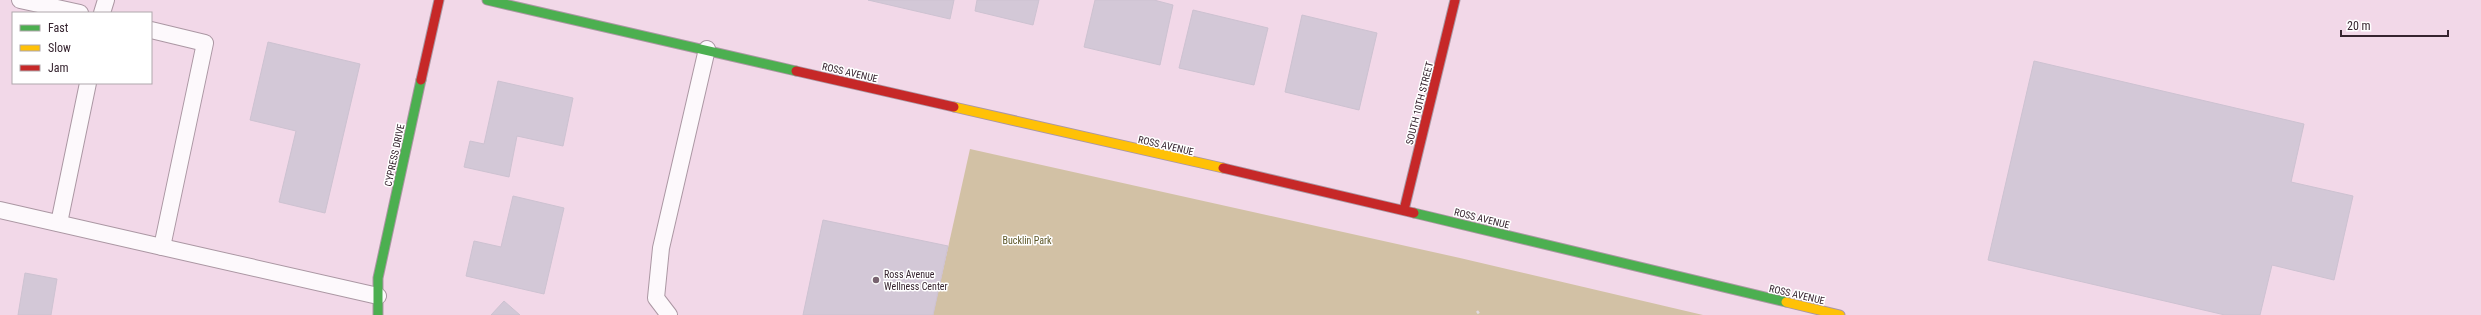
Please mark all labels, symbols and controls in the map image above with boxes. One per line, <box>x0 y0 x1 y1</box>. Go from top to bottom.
legend <box>12 12 152 84</box>
scale bar <box>2341 12 2448 38</box>
text: 20 m <box>2347 19 2371 33</box>
text: Fast <box>48 21 69 35</box>
text: Slow <box>48 41 71 55</box>
text: Jam <box>48 61 69 75</box>
street label: ROSS AVENUE <box>821 61 879 84</box>
street label: SOUTH 10TH STREET <box>1404 61 1435 146</box>
street label: CYPRESS DRIVE <box>383 123 406 187</box>
street label: ROSS AVENUE <box>1137 134 1195 157</box>
street label: ROSS AVENUE <box>1453 206 1511 231</box>
park label: Bucklin Park <box>1003 235 1052 246</box>
place label: Ross Avenue Wellness Center <box>884 269 948 292</box>
marker: Ross Avenue Wellness Center <box>871 275 881 285</box>
street label: ROSS AVENUE <box>1768 283 1826 306</box>

